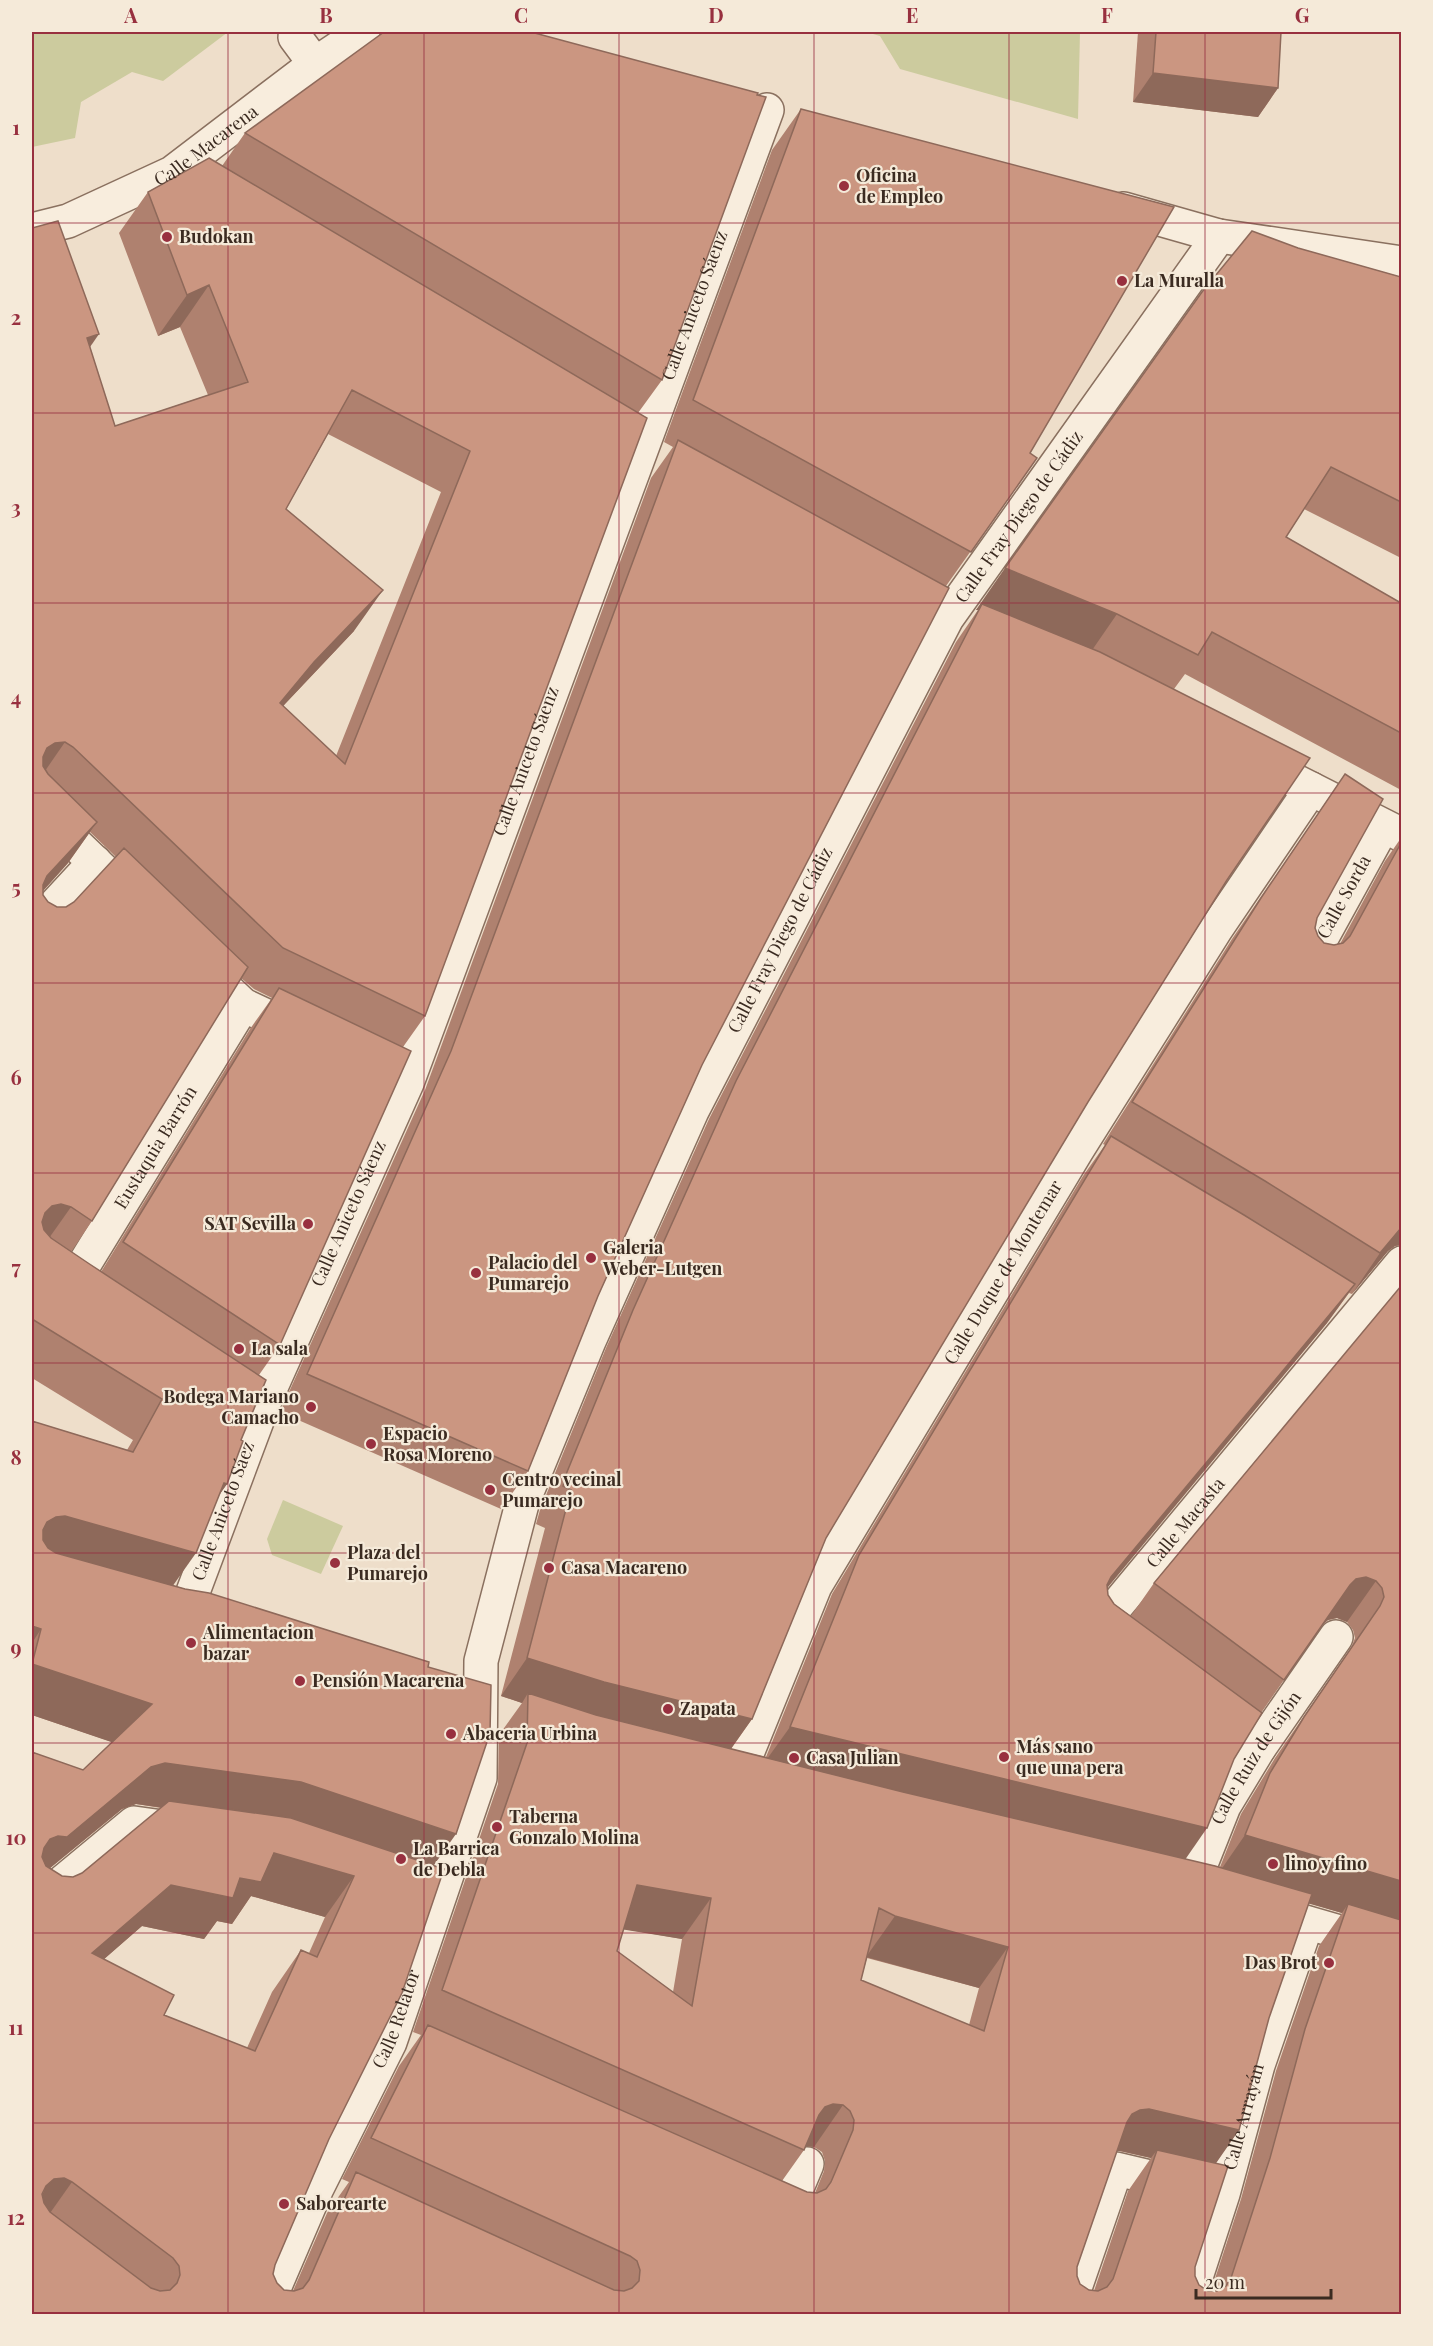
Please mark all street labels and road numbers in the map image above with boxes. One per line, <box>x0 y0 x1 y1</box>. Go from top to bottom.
street label: Calle Macarena <box>150 99 262 191</box>
street label: Calle Aniceto Sáenz <box>655 227 732 383</box>
street label: Calle Fray Diego de Cádiz <box>949 425 1088 607</box>
street label: Calle Aniceto Sáenz <box>486 683 564 839</box>
street label: Calle Fray Diego de Cádiz <box>721 843 837 1037</box>
street label: Calle Sorda <box>1311 850 1376 943</box>
street label: Eustaquia Barrón <box>108 1081 202 1213</box>
street label: Calle Aniceto Sáenz <box>305 1136 391 1290</box>
street label: Calle Duque de Montemar <box>938 1175 1067 1369</box>
street label: Calle Aniceto Sáez <box>185 1438 259 1584</box>
street label: Calle Macasta <box>1140 1472 1230 1572</box>
street label: Calle Ruiz de Gijón <box>1205 1686 1306 1828</box>
street label: Calle Relator <box>366 1966 425 2072</box>
street label: Calle Arrayán <box>1217 2061 1269 2173</box>

